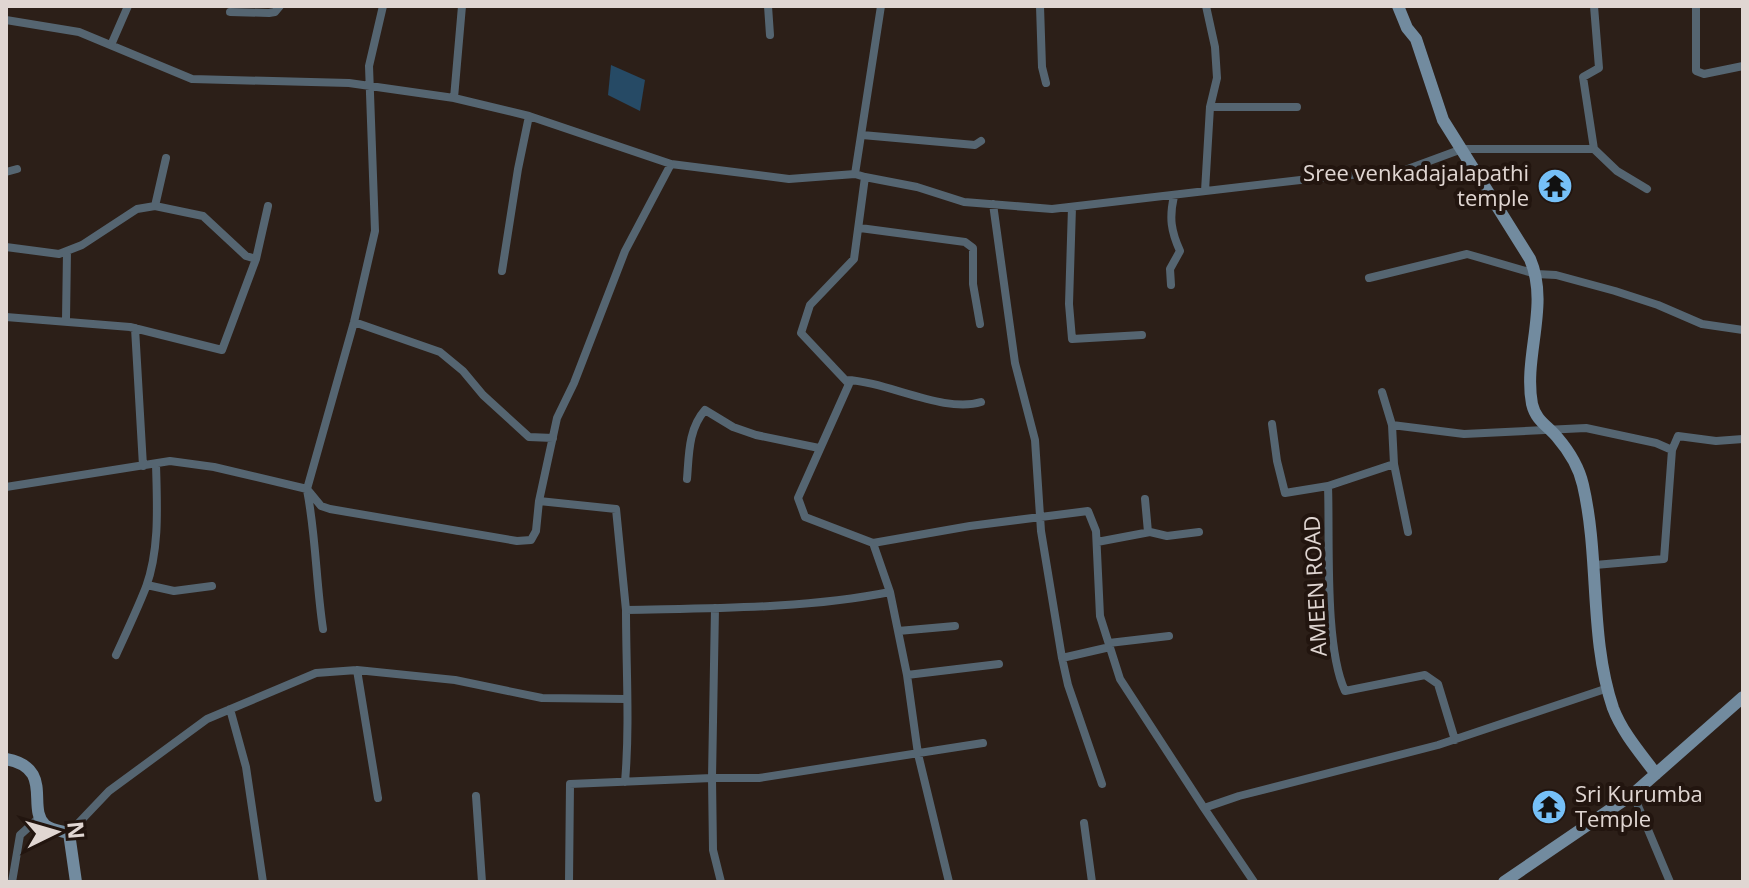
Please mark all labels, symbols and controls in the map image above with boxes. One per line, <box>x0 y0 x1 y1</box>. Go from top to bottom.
place label: Sree venkadajalapathi temple <box>1303 157 1529 212</box>
temple icon: Sree venkadajalapathi temple <box>1536 167 1574 205</box>
street label: AMEEN ROAD <box>1295 515 1333 657</box>
place label: Sri Kurumba Temple <box>1575 778 1703 833</box>
temple icon: Sri Kurumba Temple <box>1530 788 1568 826</box>
north arrow <box>16 792 96 872</box>
text: N <box>61 820 93 840</box>

